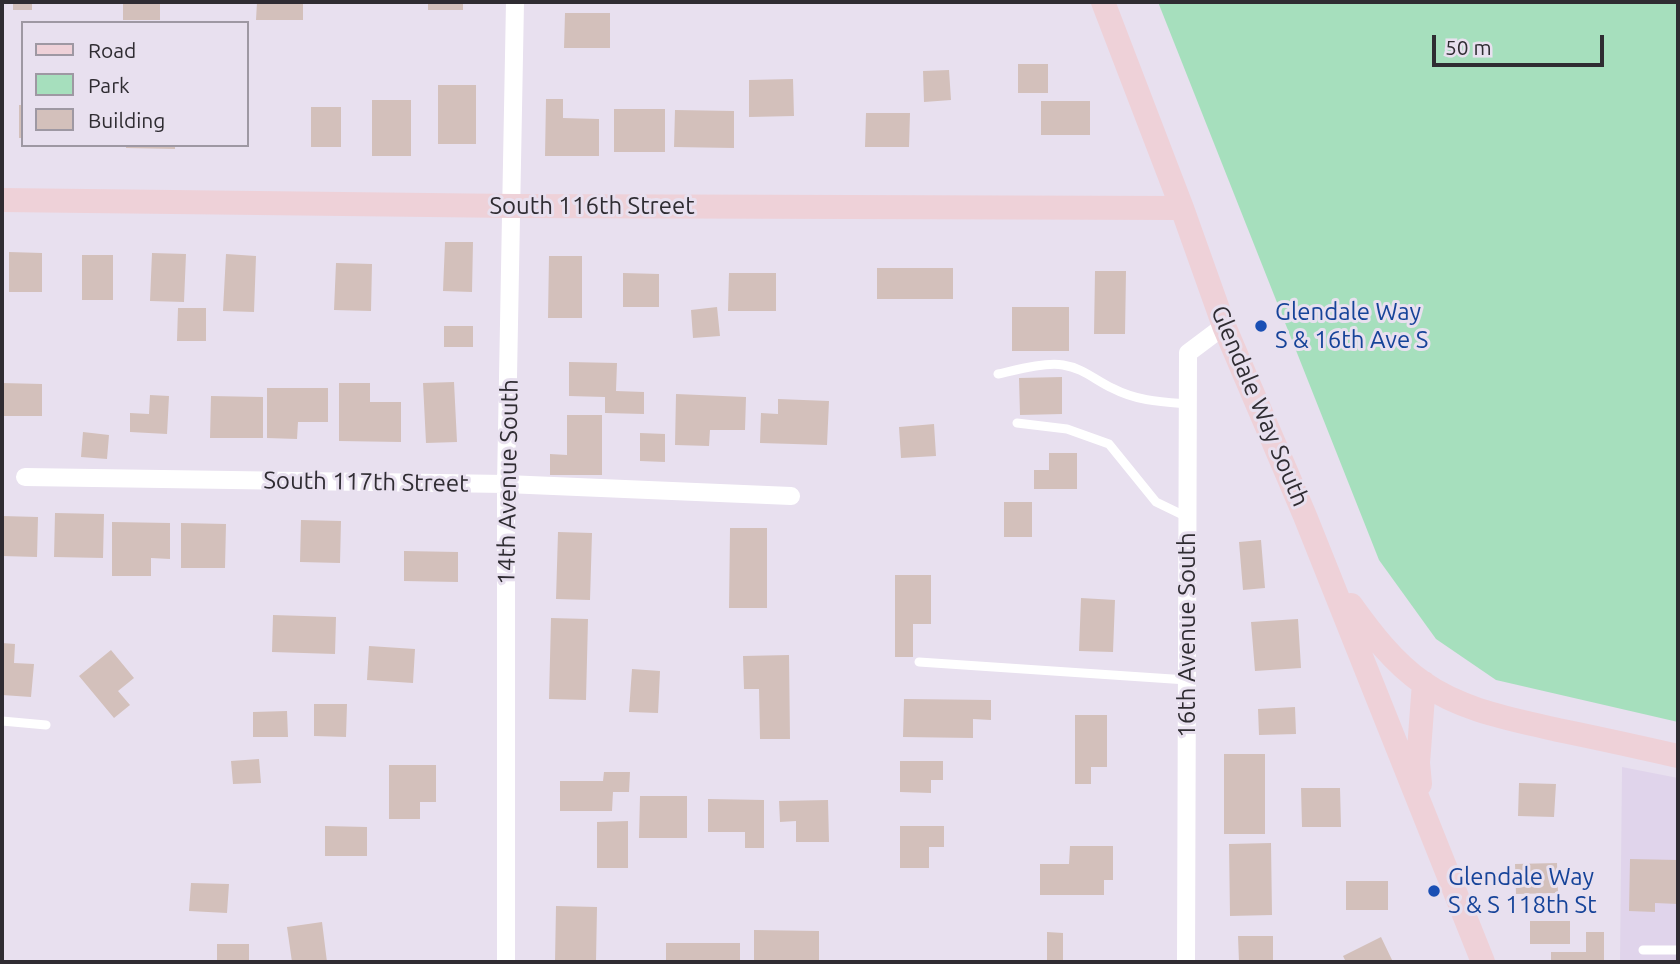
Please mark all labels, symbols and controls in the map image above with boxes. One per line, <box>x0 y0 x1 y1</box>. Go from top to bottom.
legend <box>21 21 248 147</box>
scale bar <box>1435 21 1606 65</box>
text: 50 m <box>1445 35 1492 59</box>
text: Road <box>88 38 136 62</box>
text: Park <box>88 73 130 97</box>
text: Building <box>88 108 165 132</box>
street label: South 116th Street <box>489 192 695 220</box>
place label: Glendale Way S & 16th Ave S <box>1275 298 1428 354</box>
street label: Glendale Way South <box>1205 301 1315 511</box>
marker: Glendale Way S & 16th Ave S <box>1253 318 1269 334</box>
street label: 14th Avenue South <box>492 379 524 585</box>
street label: South 117th Street <box>263 466 469 498</box>
street label: 16th Avenue South <box>1173 532 1201 738</box>
place label: Glendale Way S & S 118th St <box>1448 863 1597 919</box>
marker: Glendale Way S & S 118th St <box>1426 883 1442 899</box>

